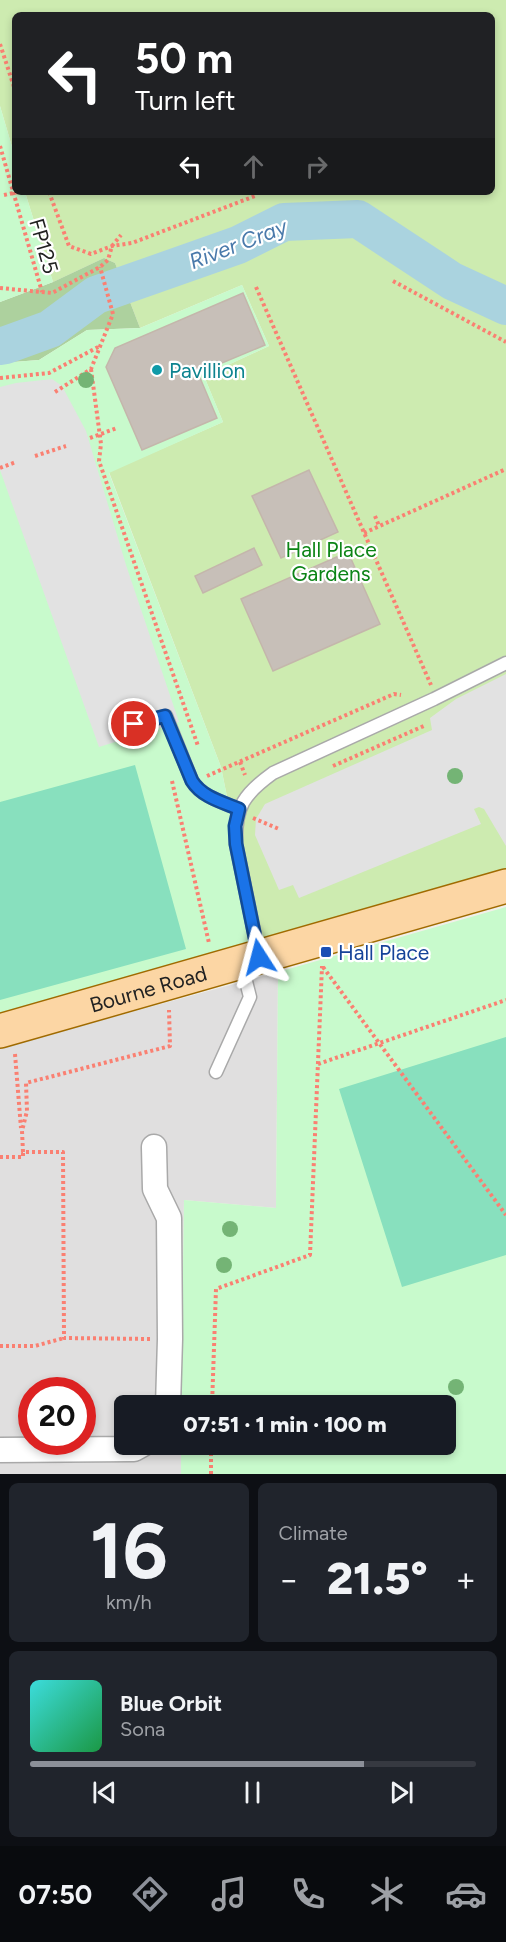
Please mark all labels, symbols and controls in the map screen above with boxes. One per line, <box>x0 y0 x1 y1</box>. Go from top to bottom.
text: 50 m <box>135 33 233 84</box>
icon: left <box>36 36 114 114</box>
text: Turn left <box>135 84 235 117</box>
icon: left <box>174 150 207 183</box>
icon: ahead <box>237 150 270 183</box>
icon: right <box>300 150 333 183</box>
water label: River Cray <box>185 212 292 275</box>
street label: FP125 <box>24 216 64 276</box>
place label: Pavillion <box>169 358 245 383</box>
marker: Pavillion <box>150 363 164 377</box>
park label: Hall Place Gardens <box>285 537 377 586</box>
pin <box>108 698 159 749</box>
icon: arrive <box>117 707 150 740</box>
position arrow <box>227 925 291 989</box>
place label: Hall Place <box>338 940 429 965</box>
marker: Hall Place <box>319 945 333 959</box>
street label: Bourne Road <box>87 960 209 1017</box>
speed limit sign: 20 <box>18 1377 96 1455</box>
text: 07:51 · 1 min · 100 m <box>183 1411 387 1438</box>
text: 16 <box>90 1504 168 1598</box>
text: Climate <box>279 1521 348 1545</box>
text: 21.5° <box>327 1551 428 1605</box>
text: − <box>279 1560 299 1599</box>
text: + <box>455 1560 476 1599</box>
text: km/h <box>106 1590 152 1614</box>
text: Blue Orbit <box>120 1690 222 1717</box>
text: Sona <box>120 1717 165 1741</box>
icon: previous <box>88 1776 121 1809</box>
icon: pause <box>236 1776 269 1809</box>
icon: next <box>385 1776 418 1809</box>
icon: directions <box>129 1873 171 1915</box>
icon: music <box>208 1873 250 1915</box>
icon: phone <box>287 1873 329 1915</box>
icon: climate <box>366 1873 408 1915</box>
icon: car <box>445 1873 487 1915</box>
text: 07:50 <box>19 1878 92 1911</box>

